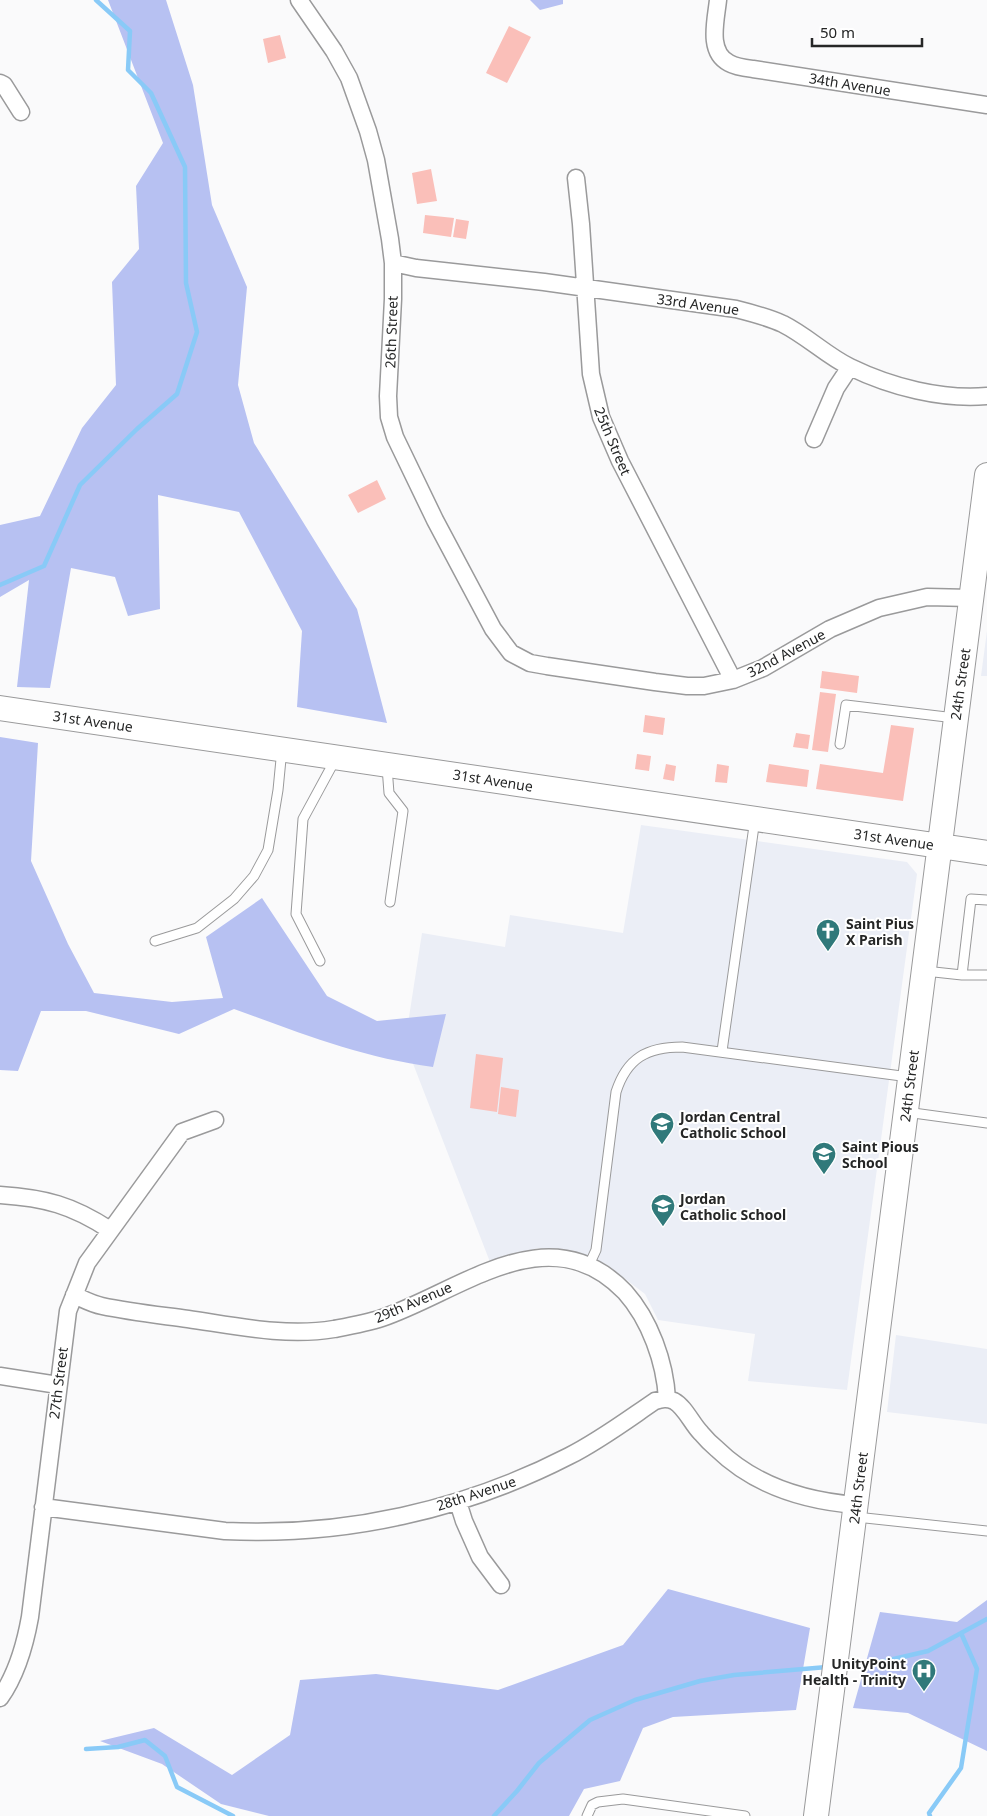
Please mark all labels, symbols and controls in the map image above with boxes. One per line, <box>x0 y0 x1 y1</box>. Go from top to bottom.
scale bar <box>812 15 922 47</box>
text: 50 m <box>820 22 855 42</box>
street label: 34th Avenue <box>808 68 892 100</box>
street label: 33rd Avenue <box>656 289 740 319</box>
street label: 26th Street <box>380 295 402 369</box>
street label: 25th Street <box>590 404 636 478</box>
street label: 32nd Avenue <box>744 624 829 682</box>
street label: 24th Street <box>946 647 974 721</box>
street label: 31st Avenue <box>52 706 134 736</box>
street label: 31st Avenue <box>452 764 534 796</box>
street label: 31st Avenue <box>853 824 935 854</box>
place label: Saint Pius X Parish <box>846 914 914 949</box>
church icon: Saint Pius X Parish <box>815 918 841 952</box>
street label: 24th Street <box>895 1049 923 1123</box>
place label: Jordan Central Catholic School <box>678 1107 786 1142</box>
school or university icon: Jordan Central Catholic School <box>649 1111 675 1145</box>
place label: Saint Pious School <box>842 1137 919 1172</box>
school or university icon: Saint Pious School <box>811 1141 837 1175</box>
place label: Jordan Catholic School <box>678 1189 786 1224</box>
school or university icon: Jordan Catholic School <box>650 1193 676 1227</box>
street label: 29th Avenue <box>371 1277 455 1327</box>
street label: 27th Street <box>44 1346 72 1420</box>
street label: 24th Street <box>844 1451 872 1525</box>
street label: 28th Avenue <box>434 1471 518 1515</box>
place label: UnityPoint Health - Trinity <box>802 1654 906 1689</box>
hospital icon: UnityPoint Health - Trinity <box>911 1658 937 1692</box>

